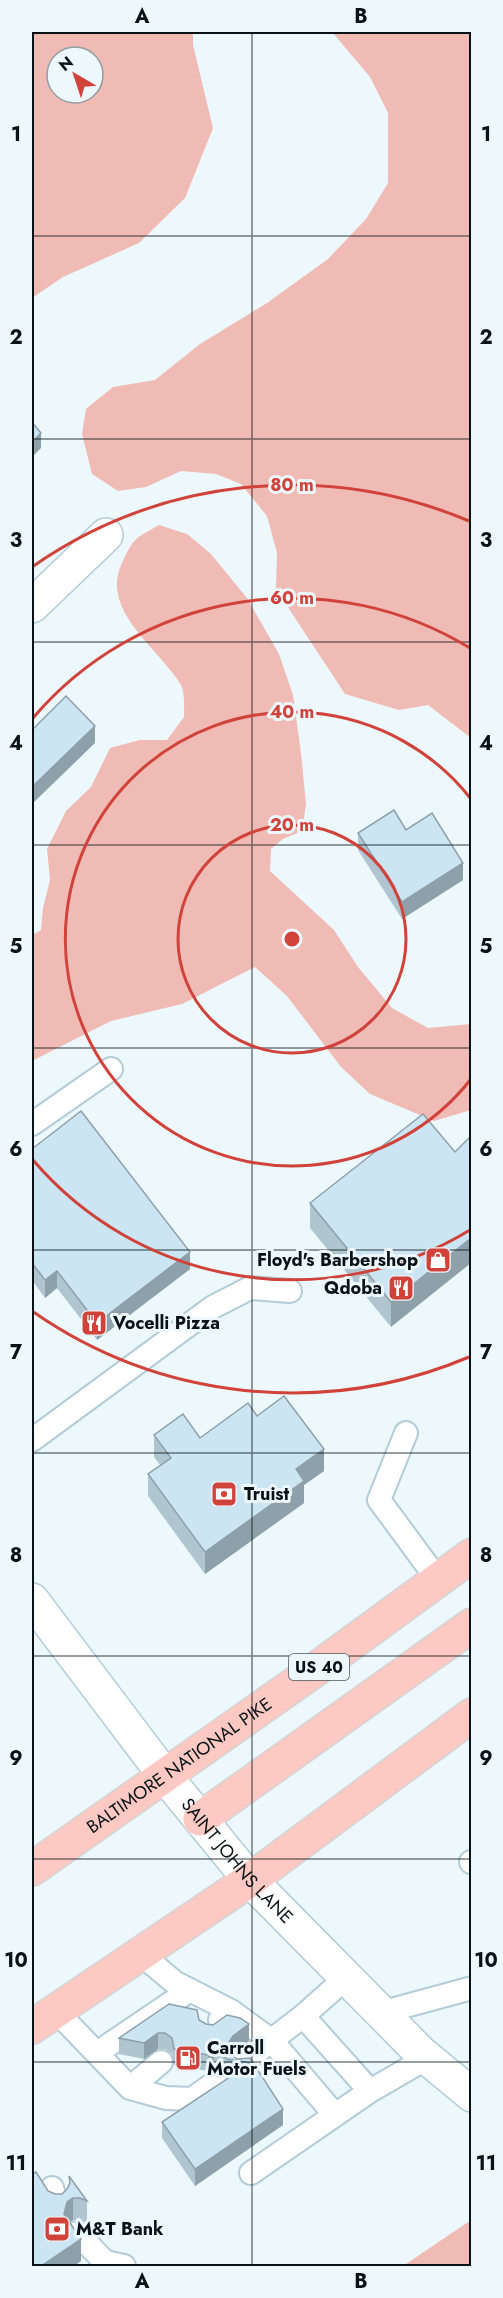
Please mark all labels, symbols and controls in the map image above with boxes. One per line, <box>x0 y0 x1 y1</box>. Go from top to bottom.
text: A <box>134 2 150 31</box>
text: B <box>354 2 368 31</box>
north arrow <box>45 45 105 105</box>
text: N <box>54 51 78 77</box>
text: 1 <box>11 120 21 149</box>
text: 1 <box>481 120 491 149</box>
text: 2 <box>9 323 23 352</box>
text: 2 <box>479 323 493 352</box>
text: 80 m <box>270 472 314 498</box>
text: 3 <box>10 526 22 555</box>
text: 3 <box>480 526 492 555</box>
text: 60 m <box>270 585 314 611</box>
text: 40 m <box>270 699 314 725</box>
text: 4 <box>9 729 23 758</box>
text: 4 <box>479 729 493 758</box>
text: 20 m <box>270 812 314 838</box>
centre of rings <box>282 929 302 949</box>
text: 5 <box>10 932 23 961</box>
text: 5 <box>480 932 493 961</box>
text: 6 <box>9 1135 23 1164</box>
text: 6 <box>479 1135 493 1164</box>
shop icon: Floyd's Barbershop <box>423 1245 453 1275</box>
place label: Floyd's Barbershop <box>257 1247 418 1273</box>
restaurant icon: Qdoba <box>386 1273 416 1303</box>
place label: Qdoba <box>324 1275 382 1301</box>
restaurant icon: Vocelli Pizza <box>79 1308 109 1338</box>
place label: Vocelli Pizza <box>112 1310 220 1336</box>
text: 7 <box>10 1338 23 1367</box>
text: 7 <box>480 1338 493 1367</box>
bank icon: Truist <box>209 1479 239 1509</box>
place label: Truist <box>244 1481 290 1507</box>
text: 8 <box>10 1541 22 1570</box>
text: 8 <box>480 1541 492 1570</box>
road number: US 40 <box>289 1654 349 1680</box>
street label: BALTIMORE NATIONAL PIKE <box>81 1691 277 1840</box>
text: 9 <box>9 1744 23 1773</box>
text: 9 <box>479 1744 493 1773</box>
street label: SAINT JOHNS LANE <box>175 1792 299 1929</box>
text: 10 <box>4 1946 28 1975</box>
text: 10 <box>474 1946 498 1975</box>
place label: Carroll Motor Fuels <box>207 2035 306 2082</box>
fuel station icon: Carroll Motor Fuels <box>173 2043 203 2073</box>
text: 11 <box>6 2149 26 2178</box>
text: 11 <box>476 2149 496 2178</box>
bank icon: M&T Bank <box>42 2214 72 2244</box>
place label: M&T Bank <box>76 2216 164 2242</box>
text: A <box>134 2267 150 2296</box>
text: B <box>354 2267 368 2296</box>

